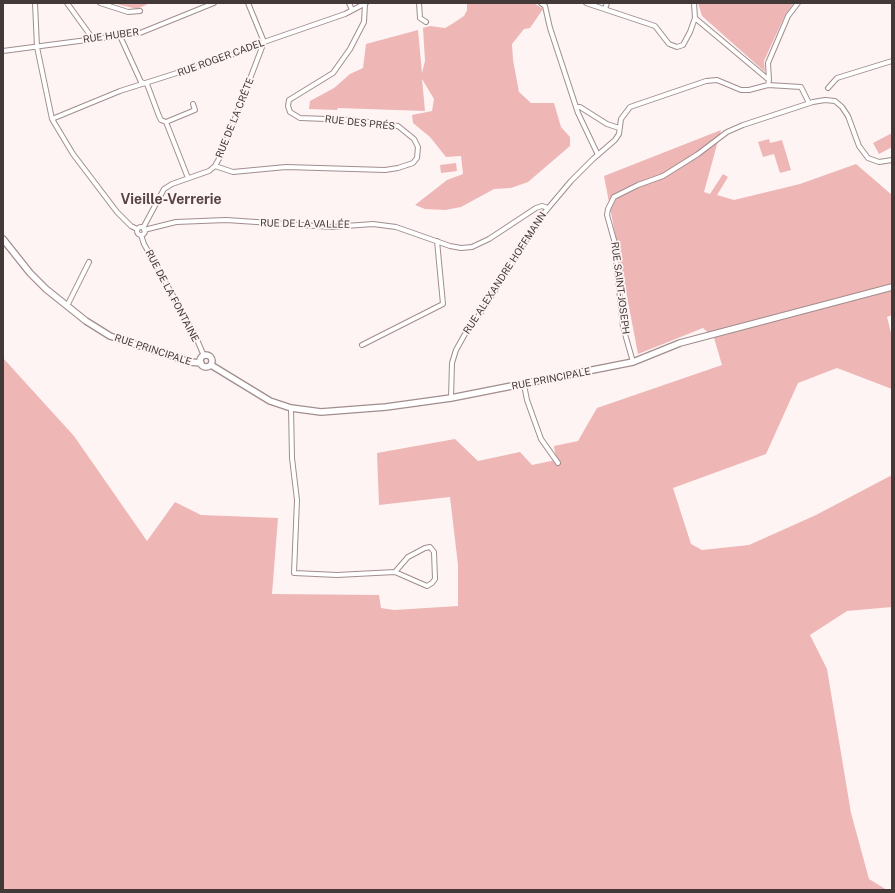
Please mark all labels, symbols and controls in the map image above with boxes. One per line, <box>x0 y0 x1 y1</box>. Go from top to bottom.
street label: RUE HUBER <box>82 26 140 46</box>
street label: RUE ROGER CADEL <box>176 37 266 79</box>
street label: RUE DE LA CRÊTE <box>213 76 257 160</box>
street label: RUE DES PRÉS <box>324 113 396 133</box>
district label: Vieille-Verrerie <box>120 192 222 208</box>
street label: RUE ALEXANDRE HOFFMANN <box>461 210 549 336</box>
street label: RUE DE LA VALLÉE <box>260 217 350 231</box>
street label: RUE SAINT-JOSEPH <box>608 241 632 335</box>
street label: RUE DE LA FONTAINE <box>143 248 201 344</box>
street label: RUE PRINCIPALE <box>113 332 193 368</box>
street label: RUE PRINCIPALE <box>510 365 592 393</box>

